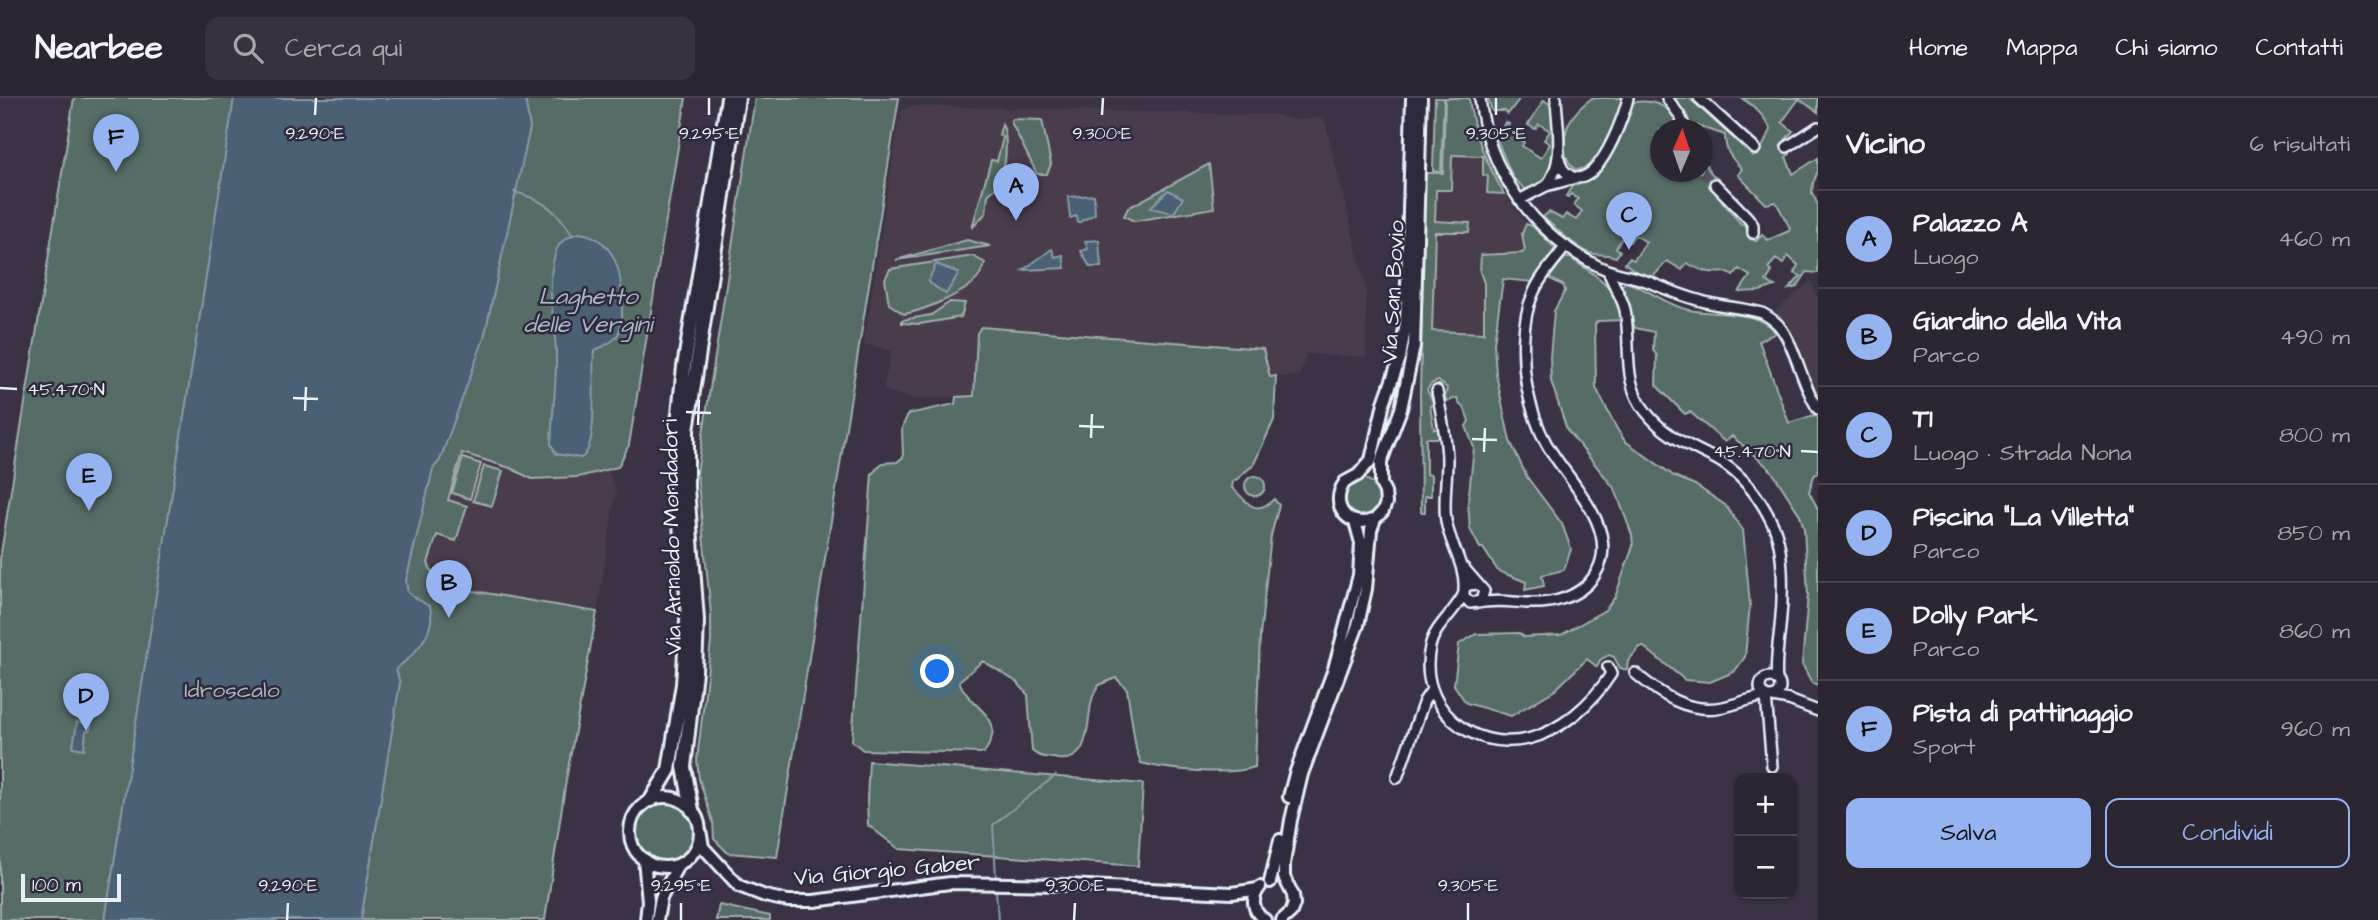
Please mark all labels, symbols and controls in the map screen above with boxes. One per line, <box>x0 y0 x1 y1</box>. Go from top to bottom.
search box <box>205 17 695 80</box>
text: Nearbee <box>35 25 163 71</box>
icon: search <box>229 29 267 67</box>
text: Cerca qui <box>285 30 402 66</box>
text: Home <box>1909 31 1968 65</box>
text: Mappa <box>2006 31 2077 65</box>
text: Chi siamo <box>2115 31 2218 65</box>
text: Contatti <box>2256 31 2343 65</box>
pin: F <box>93 114 139 172</box>
north arrow <box>1650 119 1713 182</box>
text: 9.290°E <box>285 121 345 146</box>
text: 9.295°E <box>679 121 740 146</box>
text: 9.300°E <box>1072 121 1132 146</box>
text: 9.305°E <box>1466 121 1527 146</box>
text: Vicino <box>1846 123 1925 165</box>
text: 6 risultati <box>2250 128 2350 160</box>
pin: A <box>993 163 1039 221</box>
pin: C <box>1606 192 1652 250</box>
text: Palazzo A <box>1913 205 2028 241</box>
street label: Via San Bovio <box>1373 219 1413 365</box>
text: A <box>1862 223 1876 255</box>
text: 460 m <box>2278 223 2350 255</box>
text: Luogo <box>1913 241 1978 273</box>
water label: Laghetto delle Vergini <box>524 280 656 343</box>
text: Giardino della Vita <box>1913 303 2121 339</box>
text: B <box>1861 321 1877 353</box>
text: 490 m <box>2280 321 2350 353</box>
text: Parco <box>1913 339 1980 371</box>
text: 45.470°N <box>27 377 105 402</box>
text: T1 <box>1913 401 1933 437</box>
street label: Via Arnoldo Mondadori <box>654 418 690 655</box>
text: C <box>1861 419 1877 451</box>
text: 800 m <box>2279 419 2350 451</box>
text: Luogo · Strada Nona <box>1913 437 2132 469</box>
text: 45.470°N <box>1713 439 1791 464</box>
pin: E <box>66 453 112 511</box>
text: Piscina "La Villetta" <box>1913 499 2134 535</box>
text: D <box>1862 517 1876 549</box>
text: 850 m <box>2277 517 2350 549</box>
text: Parco <box>1913 535 1980 567</box>
pin: B <box>426 560 472 618</box>
text: Dolly Park <box>1913 597 2037 633</box>
text: E <box>1862 615 1876 647</box>
text: 860 m <box>2279 615 2350 647</box>
text: Parco <box>1913 633 1980 665</box>
your location <box>920 654 954 688</box>
pin: D <box>63 673 109 731</box>
park label: Idroscalo <box>184 674 280 706</box>
text: Pista di pattinaggio <box>1913 695 2133 731</box>
text: F <box>1861 713 1877 745</box>
text: 960 m <box>2281 713 2350 745</box>
text: Sport <box>1913 731 1976 763</box>
map controls <box>1734 773 1797 899</box>
button: + <box>1734 773 1797 836</box>
button: Salva <box>1846 798 2091 868</box>
button: Condividi <box>2105 798 2350 868</box>
button: − <box>1734 836 1797 899</box>
street label: Via Giorgio Gaber <box>792 846 982 895</box>
scale bar <box>21 871 121 903</box>
text: 100 m <box>32 872 81 899</box>
text: 9.290°E <box>258 873 318 898</box>
text: 9.295°E <box>651 873 712 898</box>
text: 9.300°E <box>1045 873 1105 898</box>
text: 9.305°E <box>1438 873 1499 898</box>

